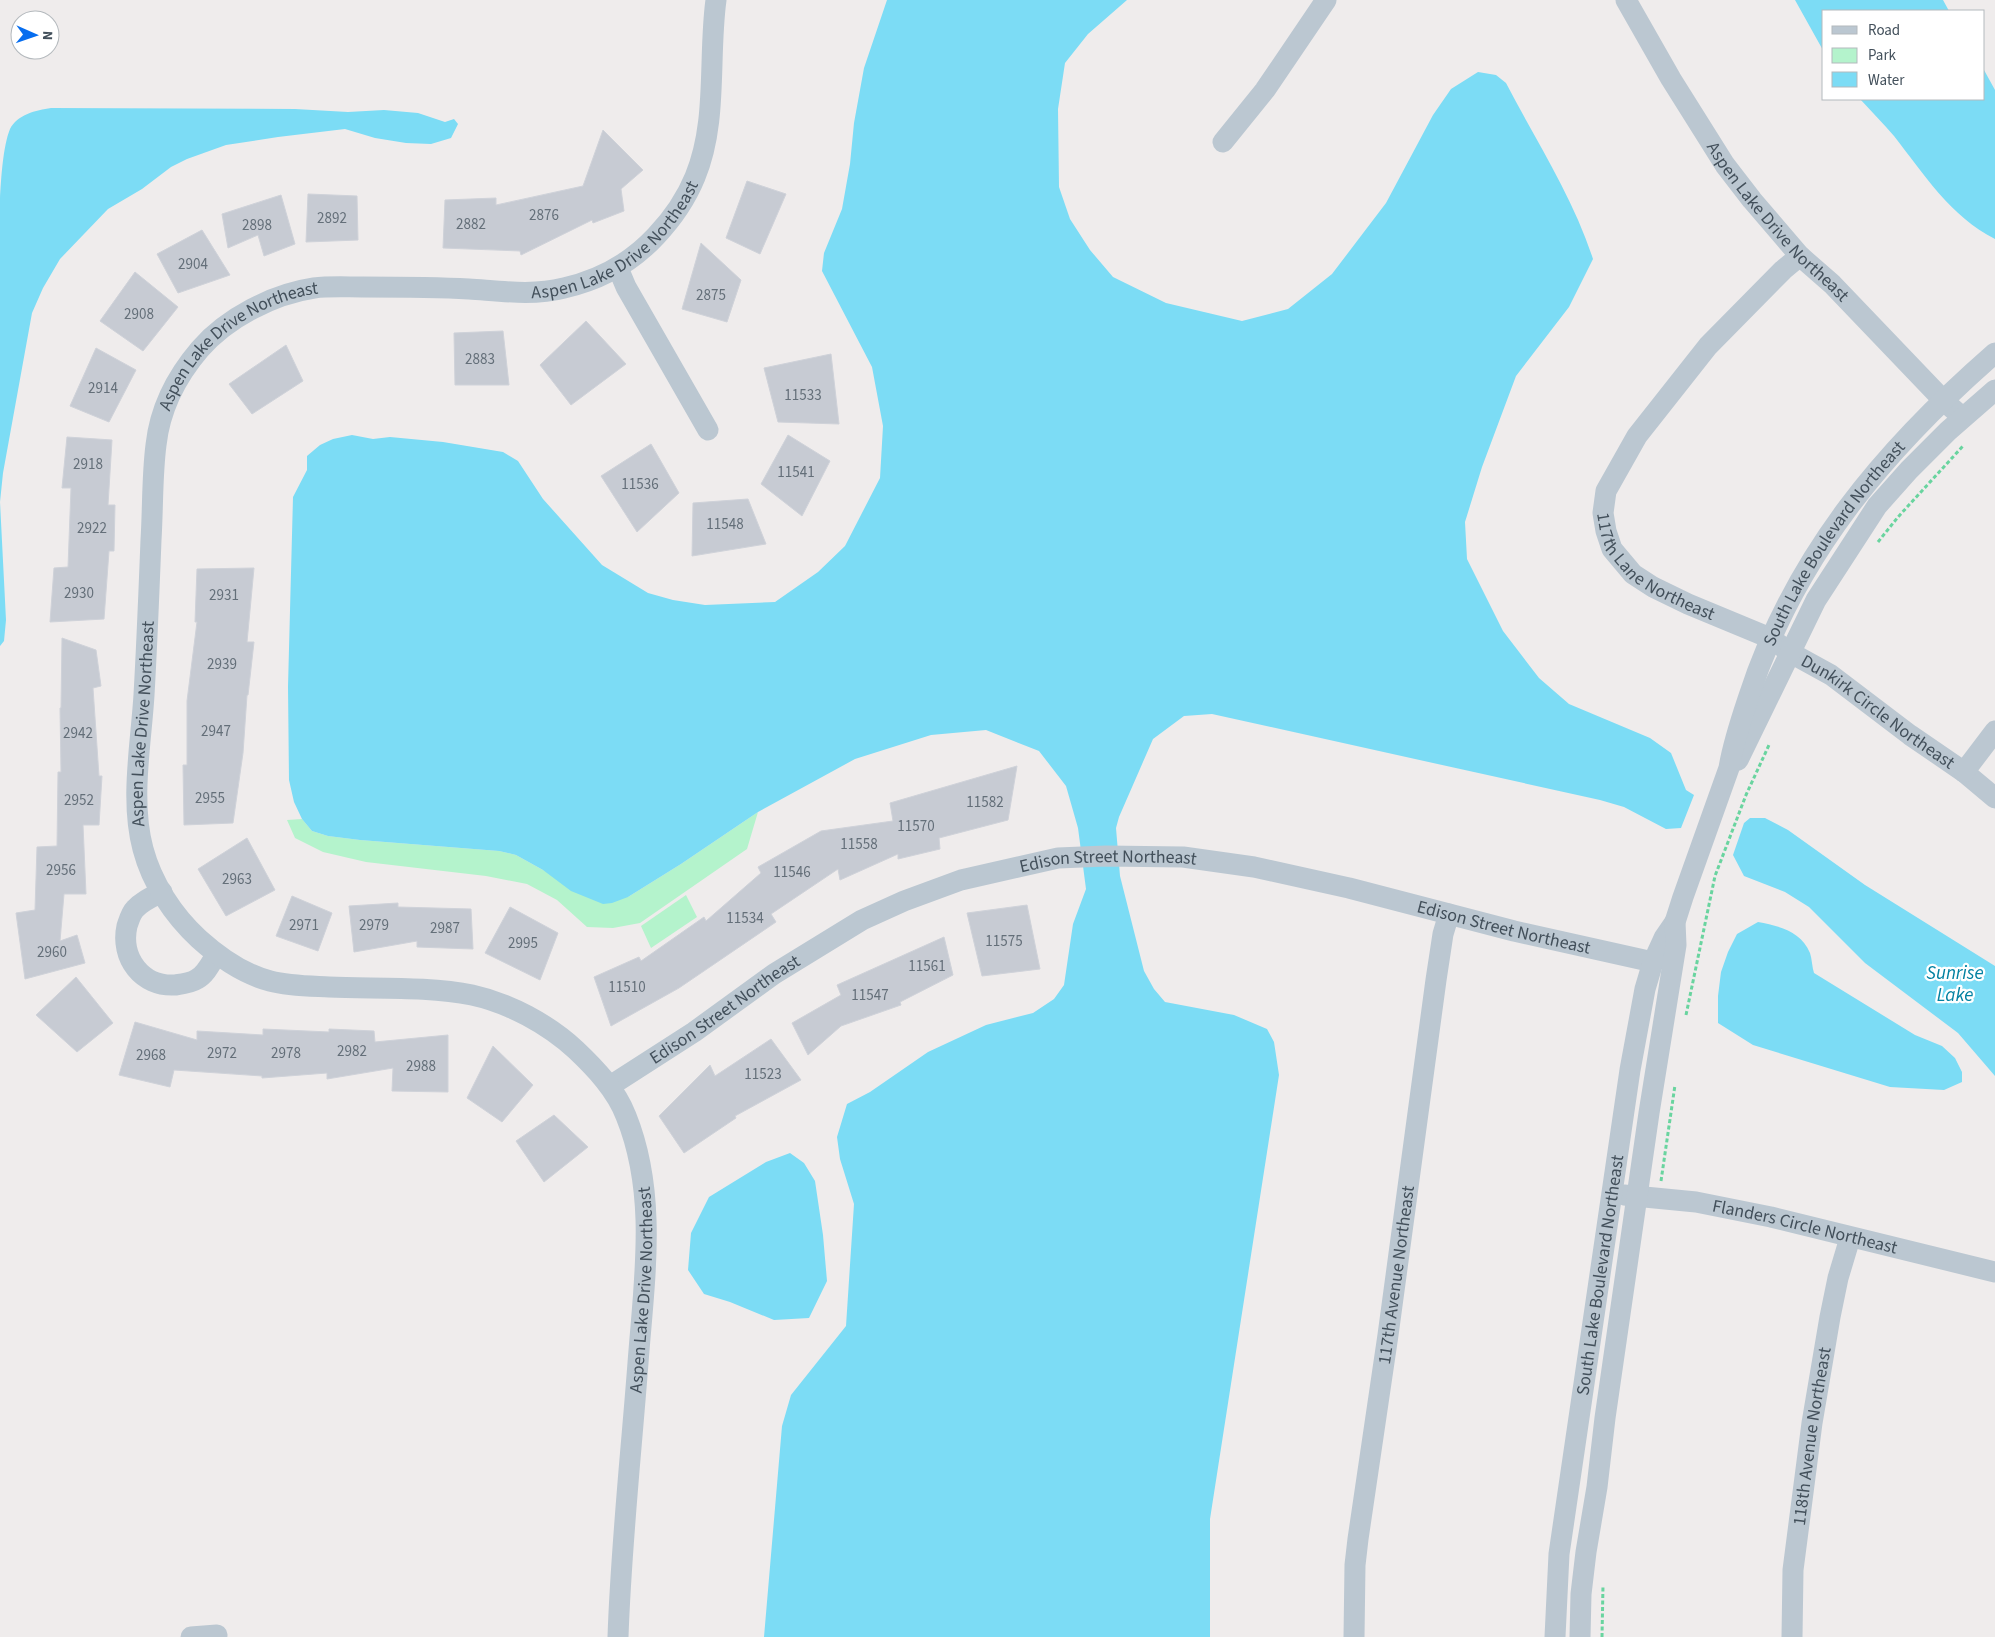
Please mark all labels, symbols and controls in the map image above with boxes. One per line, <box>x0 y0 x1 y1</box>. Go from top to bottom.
north arrow <box>10 10 60 60</box>
legend <box>1822 10 1985 100</box>
text: Road <box>1868 20 1900 41</box>
text: N <box>37 30 57 40</box>
text: Park <box>1868 45 1897 66</box>
text: Water <box>1868 70 1905 91</box>
street label: Aspen Lake Drive Northeast <box>1701 137 1855 307</box>
street label: Aspen Lake Drive Northeast <box>531 176 704 305</box>
house number: 2876 <box>529 205 559 226</box>
house number: 2892 <box>317 208 347 229</box>
house number: 2882 <box>456 214 486 235</box>
house number: 2898 <box>242 215 272 236</box>
house number: 2904 <box>178 254 208 275</box>
street label: Aspen Lake Drive Northeast <box>152 275 319 414</box>
house number: 2875 <box>696 285 726 306</box>
house number: 2908 <box>124 304 154 325</box>
house number: 2883 <box>465 349 495 370</box>
house number: 2914 <box>88 378 118 399</box>
house number: 11533 <box>784 385 822 406</box>
street label: South Lake Boulevard Northeast <box>1757 435 1911 650</box>
house number: 2918 <box>73 454 103 475</box>
house number: 11541 <box>777 462 815 483</box>
house number: 11536 <box>621 474 659 495</box>
street label: 117th Lane Northeast <box>1591 511 1719 626</box>
house number: 11548 <box>706 514 744 535</box>
house number: 2922 <box>77 518 107 539</box>
house number: 2930 <box>64 583 94 604</box>
house number: 2931 <box>209 585 239 606</box>
street label: Aspen Lake Drive Northeast <box>124 620 160 828</box>
street label: Dunkirk Circle Northeast <box>1797 648 1960 775</box>
house number: 2939 <box>207 654 237 675</box>
house number: 2947 <box>201 721 231 742</box>
house number: 2942 <box>63 723 93 744</box>
house number: 2955 <box>195 788 225 809</box>
house number: 2952 <box>64 790 94 811</box>
house number: 11582 <box>966 792 1004 813</box>
house number: 11570 <box>897 816 935 837</box>
house number: 11558 <box>840 834 878 855</box>
street label: Edison Street Northeast <box>1017 843 1198 879</box>
house number: 2956 <box>46 860 76 881</box>
house number: 11546 <box>773 862 811 883</box>
house number: 2963 <box>222 869 252 890</box>
street label: Edison Street Northeast <box>1414 894 1593 960</box>
house number: 11534 <box>726 908 764 929</box>
house number: 2971 <box>289 915 319 936</box>
house number: 2979 <box>359 915 389 936</box>
house number: 2987 <box>430 918 460 939</box>
house number: 11575 <box>985 931 1023 952</box>
house number: 2995 <box>508 933 538 954</box>
house number: 2960 <box>37 942 67 963</box>
street label: Edison Street Northeast <box>645 949 805 1070</box>
house number: 11561 <box>908 956 946 977</box>
water label: Sunrise Lake <box>1926 960 1984 1009</box>
house number: 11510 <box>608 977 646 998</box>
house number: 11547 <box>851 985 889 1006</box>
house number: 2982 <box>337 1041 367 1062</box>
house number: 2972 <box>207 1043 237 1064</box>
house number: 2978 <box>271 1043 301 1064</box>
house number: 2968 <box>136 1045 166 1066</box>
house number: 2988 <box>406 1056 436 1077</box>
house number: 11523 <box>744 1064 782 1085</box>
street label: South Lake Boulevard Northeast <box>1570 1153 1630 1397</box>
street label: 117th Avenue Northeast <box>1371 1184 1421 1366</box>
street label: Aspen Lake Drive Northeast <box>623 1186 659 1394</box>
street label: Flanders Circle Northeast <box>1710 1193 1900 1260</box>
street label: 118th Avenue Northeast <box>1786 1345 1837 1527</box>

